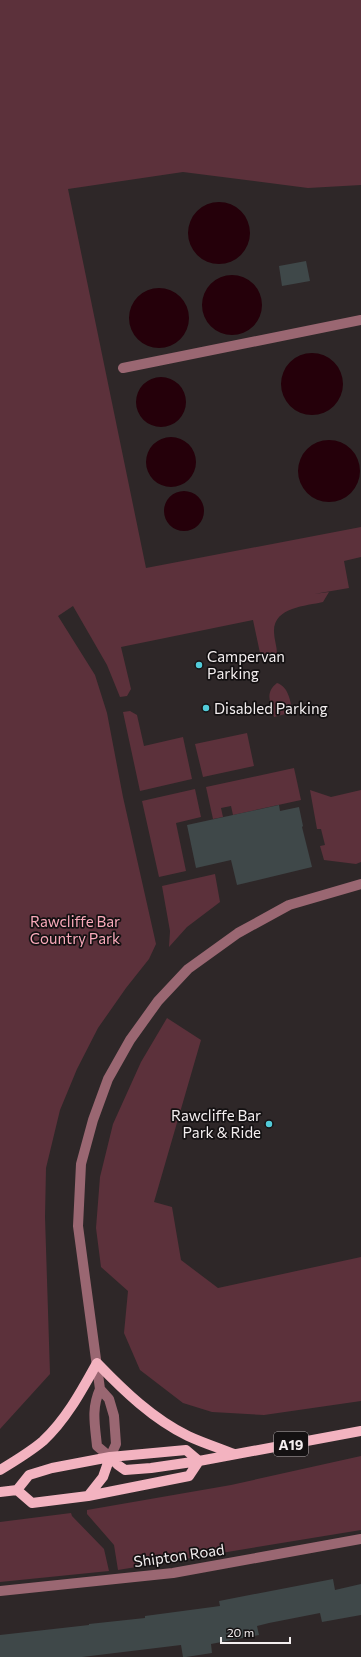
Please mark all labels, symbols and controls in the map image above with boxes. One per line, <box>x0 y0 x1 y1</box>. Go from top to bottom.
place label: Campervan Parking <box>207 647 285 682</box>
marker: Campervan Parking <box>194 660 204 670</box>
place label: Disabled Parking <box>214 699 328 717</box>
marker: Disabled Parking <box>201 703 211 713</box>
park label: Rawcliffe Bar Country Park <box>30 912 120 947</box>
place label: Rawcliffe Bar Park & Ride <box>171 1106 261 1141</box>
marker: Rawcliffe Bar Park & Ride <box>264 1119 274 1129</box>
road number: A19 <box>274 1432 308 1456</box>
street label: Shipton Road <box>132 1540 226 1570</box>
scale bar <box>221 1619 290 1645</box>
text: 20 m <box>227 1625 254 1639</box>

